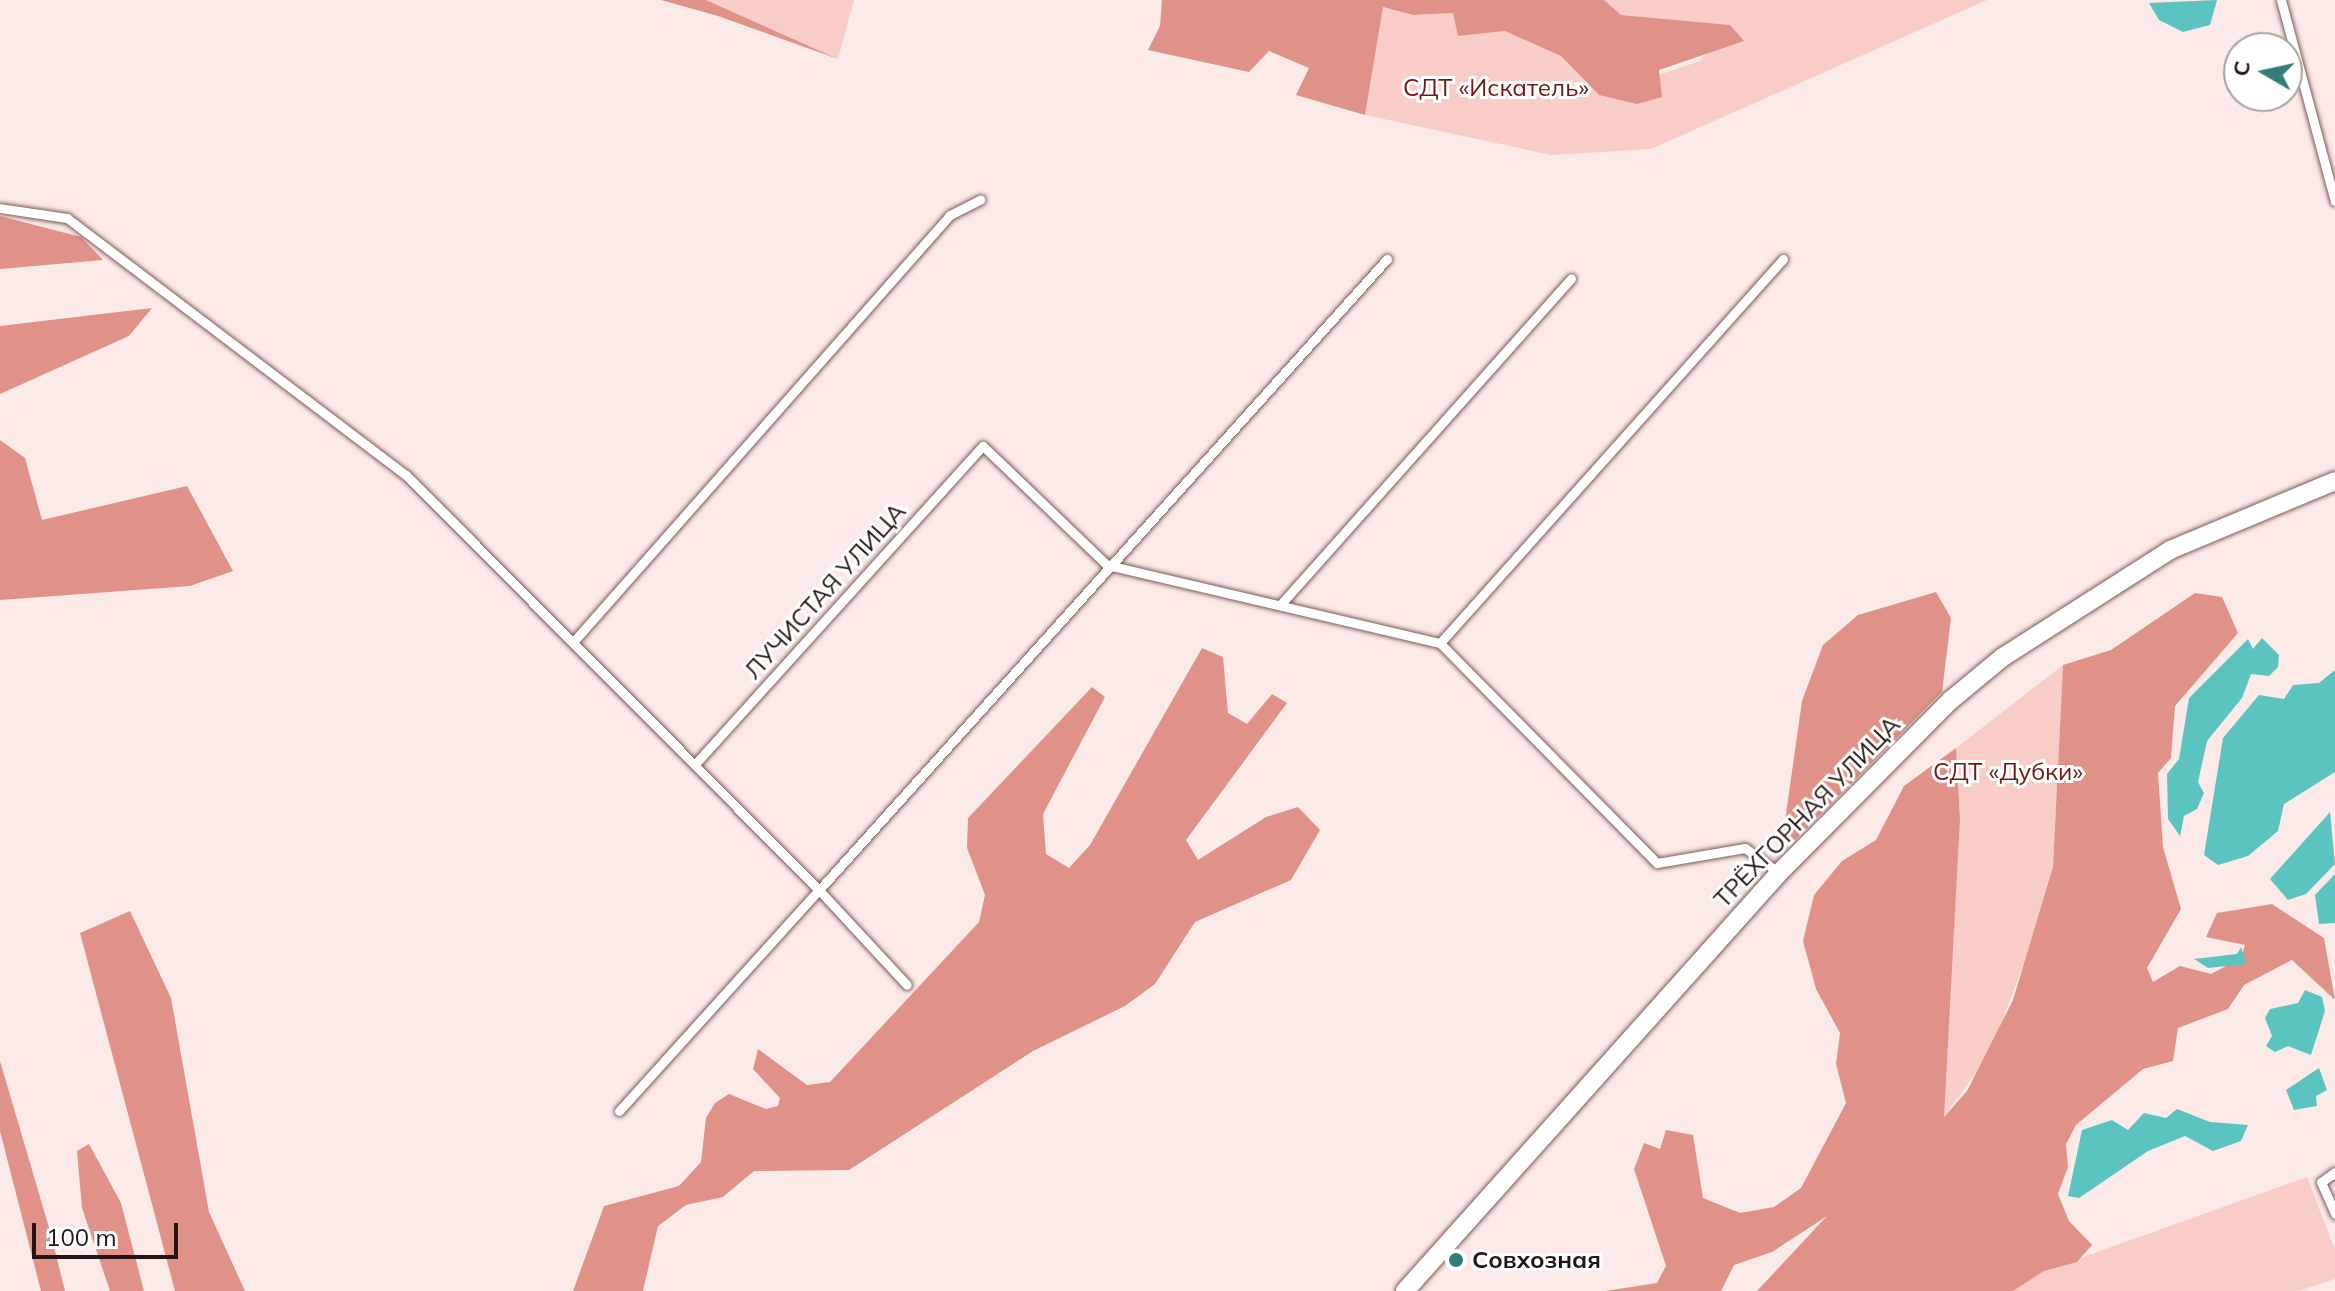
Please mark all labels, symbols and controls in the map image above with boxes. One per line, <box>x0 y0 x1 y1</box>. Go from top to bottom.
north arrow <box>2223 32 2303 112</box>
text: С <box>2226 59 2256 78</box>
park label: СДТ «Искатель» <box>1403 74 1589 102</box>
street label: ЛУЧИСТАЯ УЛИЦА <box>738 497 912 685</box>
street label: ТРЁХГОРНАЯ УЛИЦА <box>1708 710 1906 914</box>
park label: СДТ «Дубки» <box>1933 758 2083 786</box>
scale bar <box>36 1207 182 1257</box>
text: 100 m <box>46 1222 117 1252</box>
place label: Совхозная <box>1472 1246 1601 1274</box>
marker: Совхозная <box>1447 1251 1465 1269</box>

